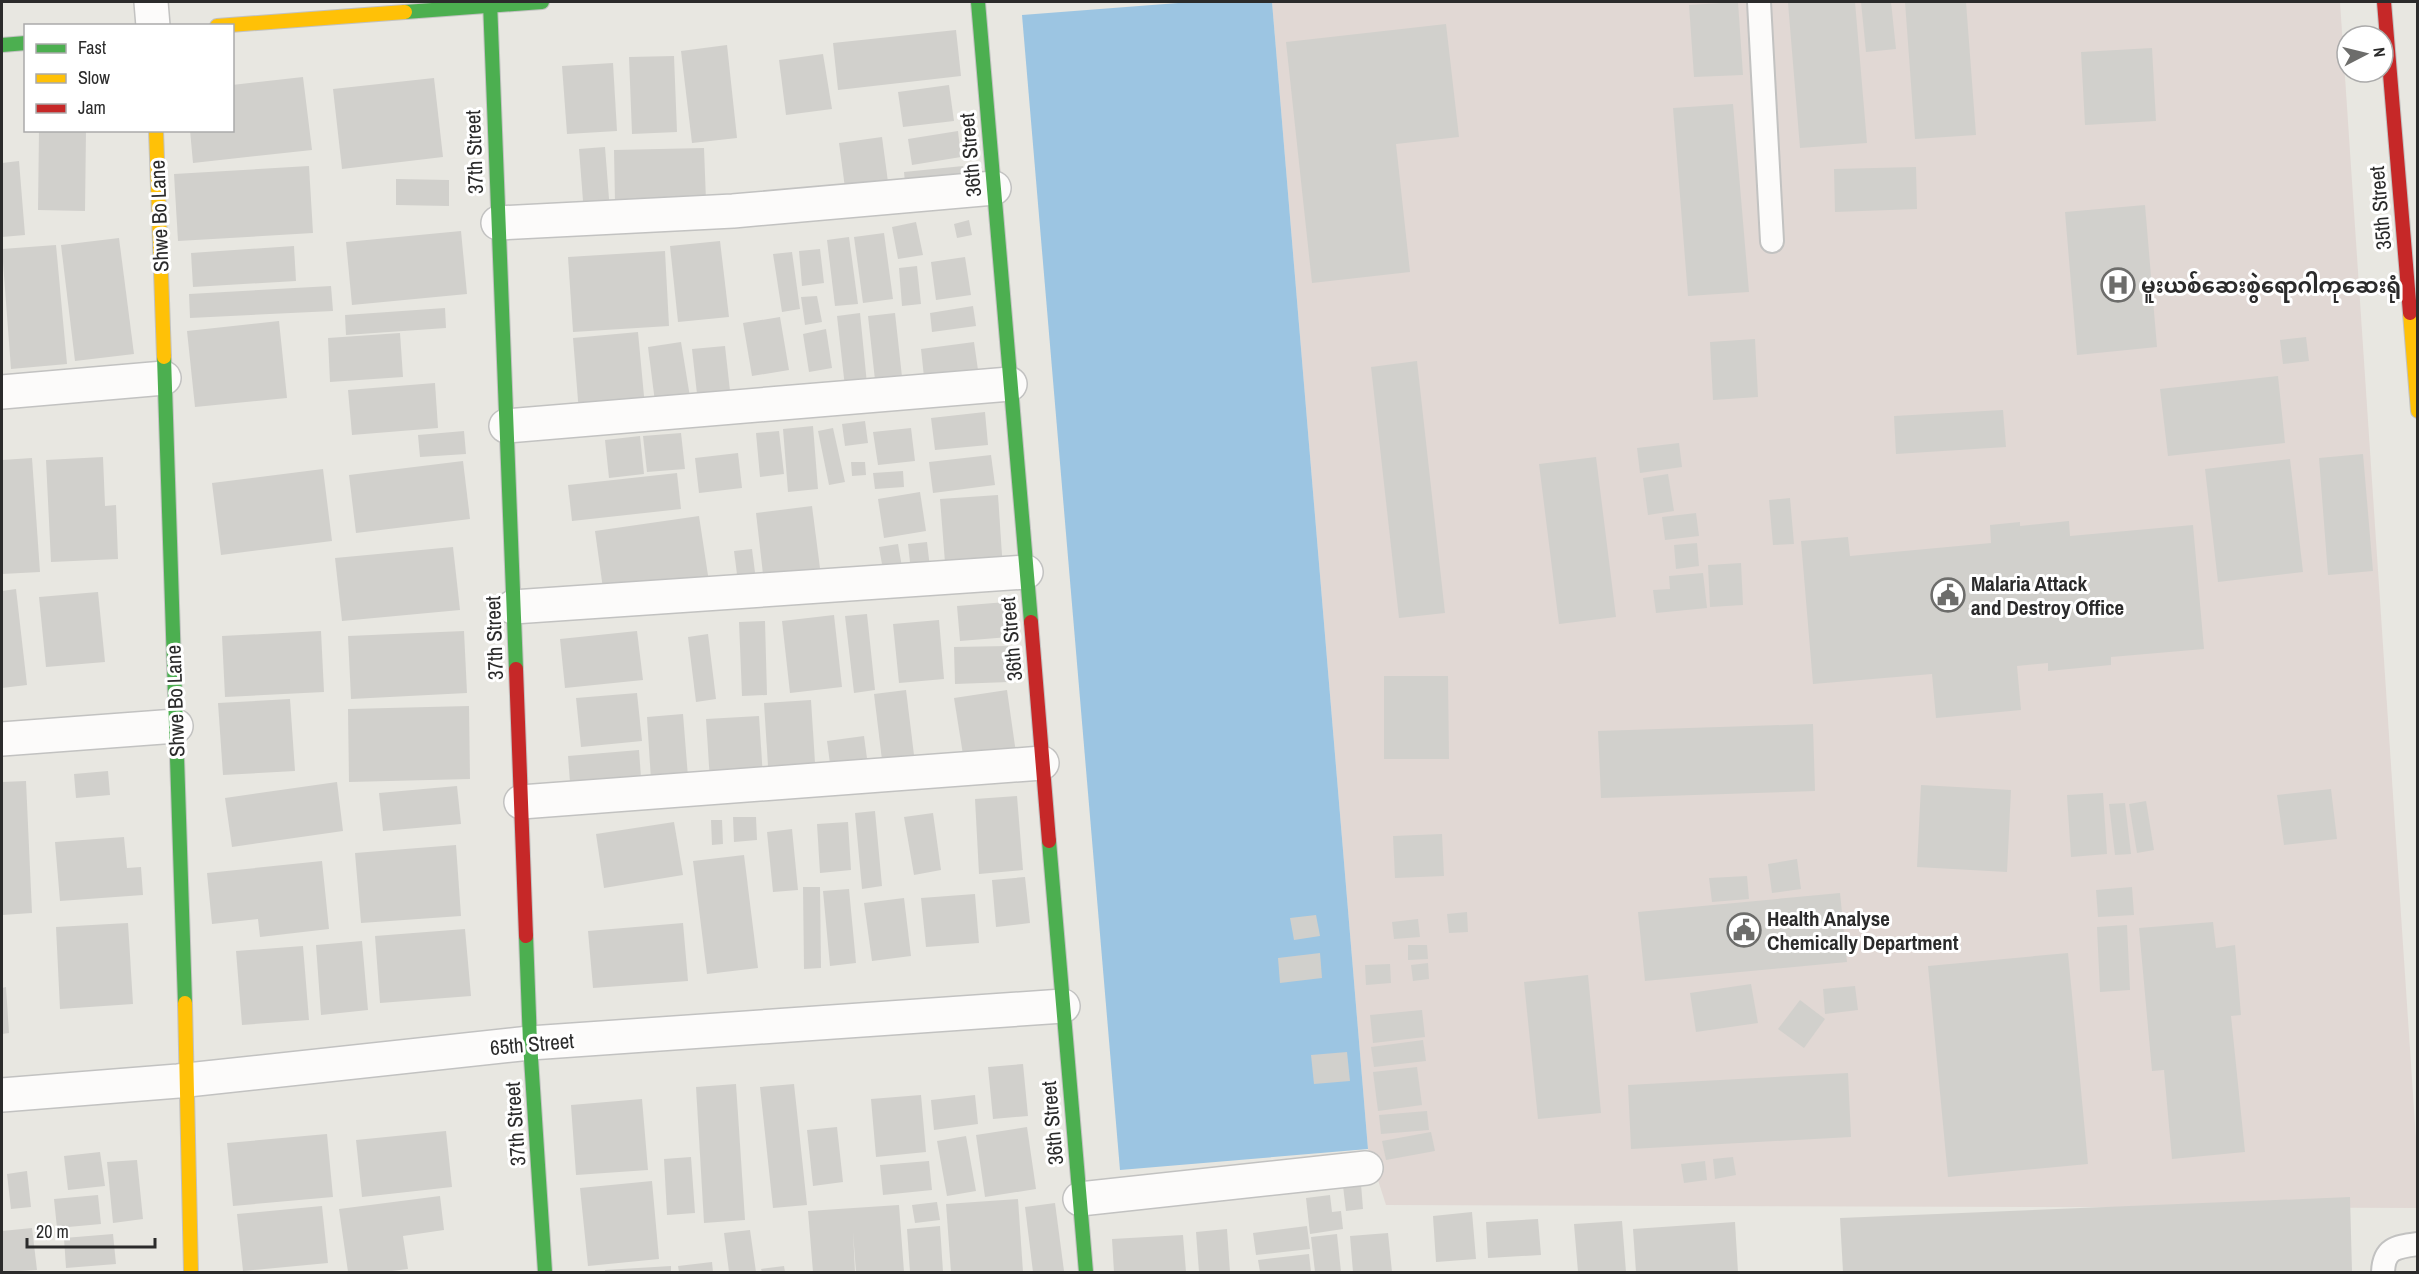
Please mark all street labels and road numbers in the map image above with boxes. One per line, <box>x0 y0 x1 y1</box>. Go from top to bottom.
street label: 37th Street <box>458 109 490 195</box>
street label: 36th Street <box>952 112 988 198</box>
street label: Shwe Bo Lane <box>143 160 175 272</box>
street label: 35th Street <box>2362 165 2398 251</box>
street label: 37th Street <box>478 595 510 681</box>
street label: 36th Street <box>993 596 1029 682</box>
street label: Shwe Bo Lane <box>159 645 191 757</box>
street label: 65th Street <box>489 1026 575 1062</box>
street label: 36th Street <box>1034 1080 1070 1166</box>
street label: 37th Street <box>498 1081 532 1167</box>

